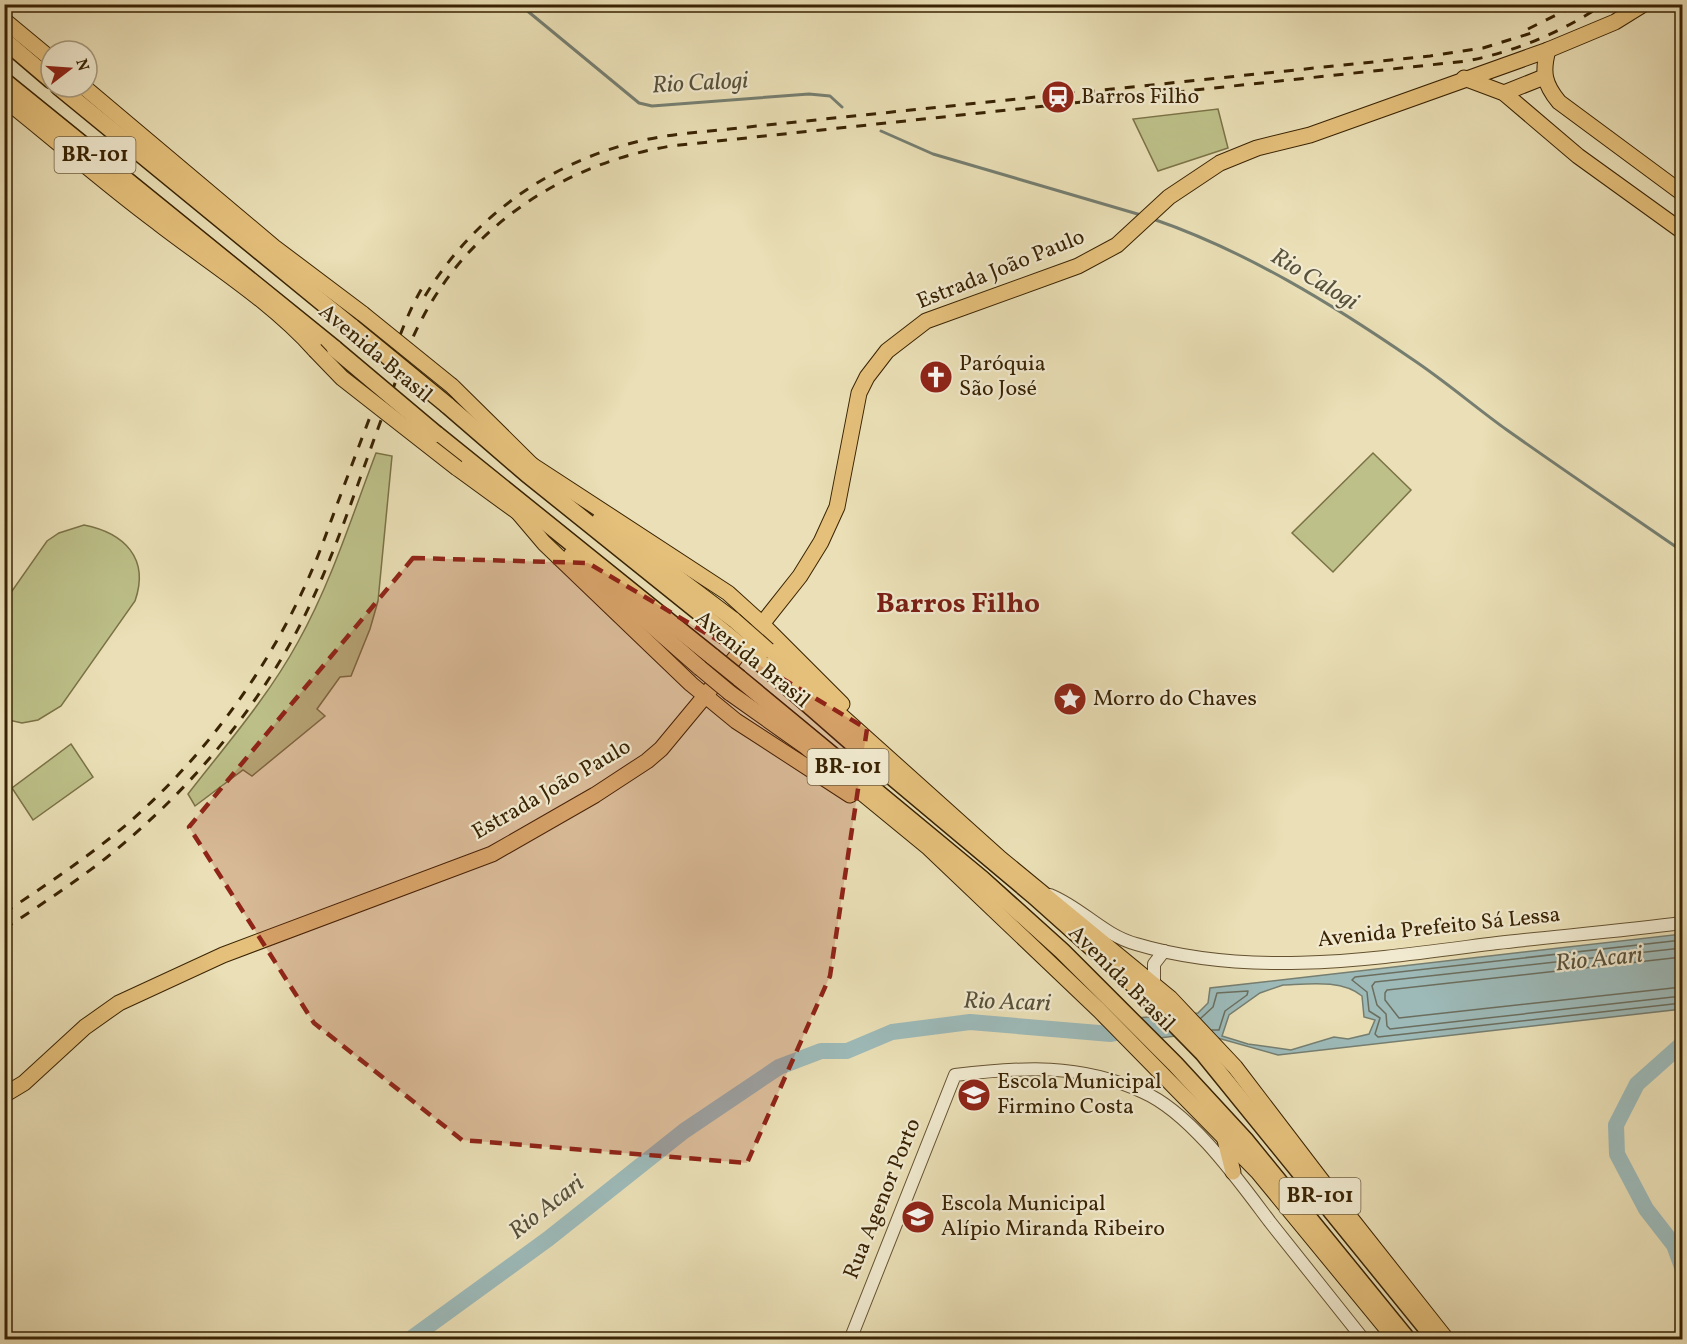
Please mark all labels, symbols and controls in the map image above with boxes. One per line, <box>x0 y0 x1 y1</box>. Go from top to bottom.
north arrow <box>39 39 99 99</box>
text: N <box>69 56 94 74</box>
water label: Rio Calogi <box>651 64 750 103</box>
station icon: Barros Filho <box>1040 79 1076 115</box>
place label: Barros Filho <box>1081 82 1199 113</box>
road number: BR-101 <box>54 137 136 173</box>
street label: Estrada João Paulo <box>912 222 1090 318</box>
water label: Rio Calogi <box>1264 241 1365 320</box>
street label: Avenida Brasil <box>311 297 439 411</box>
place label: Paróquia São José <box>959 349 1046 405</box>
church icon: Paróquia São José <box>918 359 954 395</box>
district label: Barros Filho <box>876 585 1040 624</box>
street label: Avenida Brasil <box>688 604 816 716</box>
place icon: Morro do Chaves <box>1052 681 1088 717</box>
place label: Morro do Chaves <box>1093 684 1257 715</box>
street label: Estrada João Paulo <box>467 732 637 848</box>
road number: BR-101 <box>808 749 888 785</box>
street label: Avenida Prefeito Sá Lessa <box>1316 900 1562 956</box>
street label: Avenida Brasil <box>1061 919 1181 1039</box>
water label: Rio Acari <box>1554 938 1645 981</box>
water label: Rio Acari <box>963 984 1052 1022</box>
place label: Escola Municipal Firmino Costa <box>997 1067 1162 1123</box>
school or university icon: Escola Municipal Firmino Costa <box>956 1077 992 1113</box>
street label: Rua Agenor Porto <box>837 1114 929 1284</box>
water label: Rio Acari <box>502 1167 593 1248</box>
road number: BR-101 <box>1280 1178 1360 1214</box>
place label: Escola Municipal Alípio Miranda Ribeiro <box>941 1189 1165 1245</box>
school or university icon: Escola Municipal Alípio Miranda Ribeiro <box>900 1199 936 1235</box>

